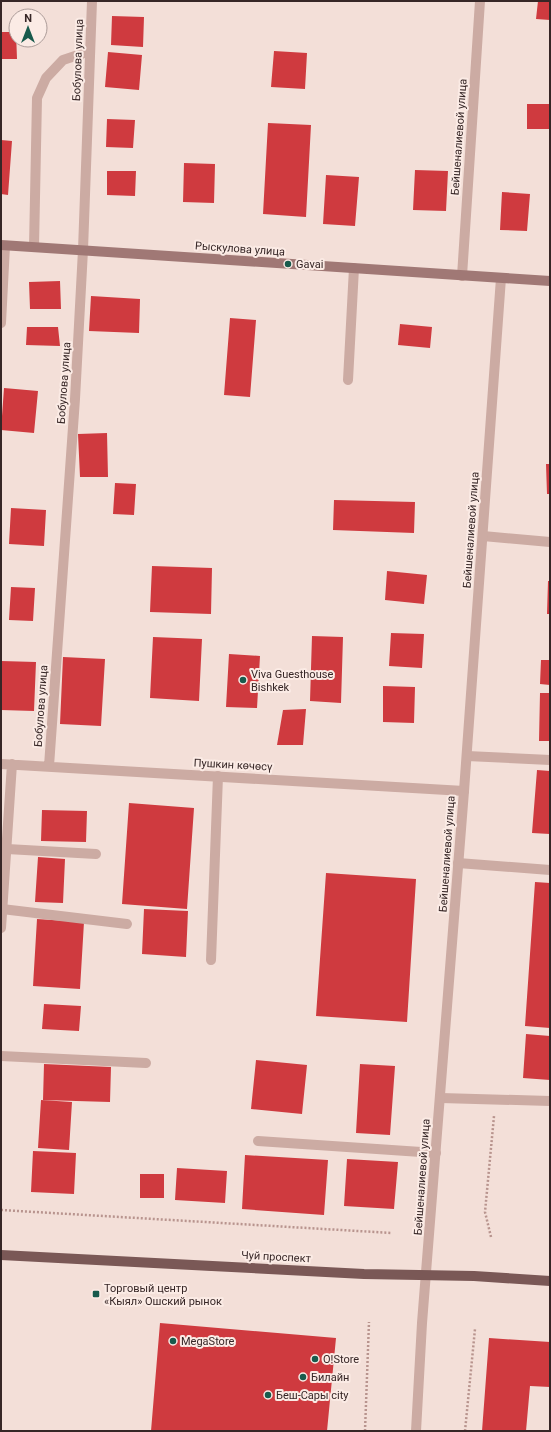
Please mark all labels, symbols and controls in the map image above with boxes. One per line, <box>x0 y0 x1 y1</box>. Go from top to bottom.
north arrow <box>8 8 48 48</box>
text: N <box>24 12 32 25</box>
street label: Бобулова улица <box>70 19 86 101</box>
street label: Бейшеналиевой улица <box>448 78 470 196</box>
street label: Рыскулова улица <box>195 239 285 259</box>
place label: Gavai <box>296 258 323 271</box>
marker: Gavai <box>283 259 293 269</box>
street label: Бобулова улица <box>55 342 73 424</box>
street label: Бейшеналиевой улица <box>460 471 482 589</box>
street label: Бобулова улица <box>32 665 50 747</box>
place label: Viva Guesthouse Bishkek <box>251 668 333 694</box>
marker: Viva Guesthouse Bishkek <box>238 675 248 685</box>
street label: Пушкин көчөсү <box>193 756 273 774</box>
street label: Бейшеналиевой улица <box>436 795 458 913</box>
street label: Бейшеналиевой улица <box>411 1118 433 1236</box>
street label: Чуй проспект <box>241 1249 312 1265</box>
place label: Торговый центр «Кыял» Ошский рынок <box>104 1282 222 1308</box>
marker: Торговый центр «Кыял» Ошский рынок <box>91 1289 101 1299</box>
place label: MegaStore <box>181 1335 235 1348</box>
marker: MegaStore <box>168 1336 178 1346</box>
place label: O!Store <box>323 1353 359 1366</box>
marker: O!Store <box>310 1354 320 1364</box>
place label: Билайн <box>311 1371 349 1384</box>
marker: Билайн <box>298 1372 308 1382</box>
place label: Беш-Сары city <box>276 1389 349 1402</box>
marker: Беш-Сары city <box>263 1390 273 1400</box>

